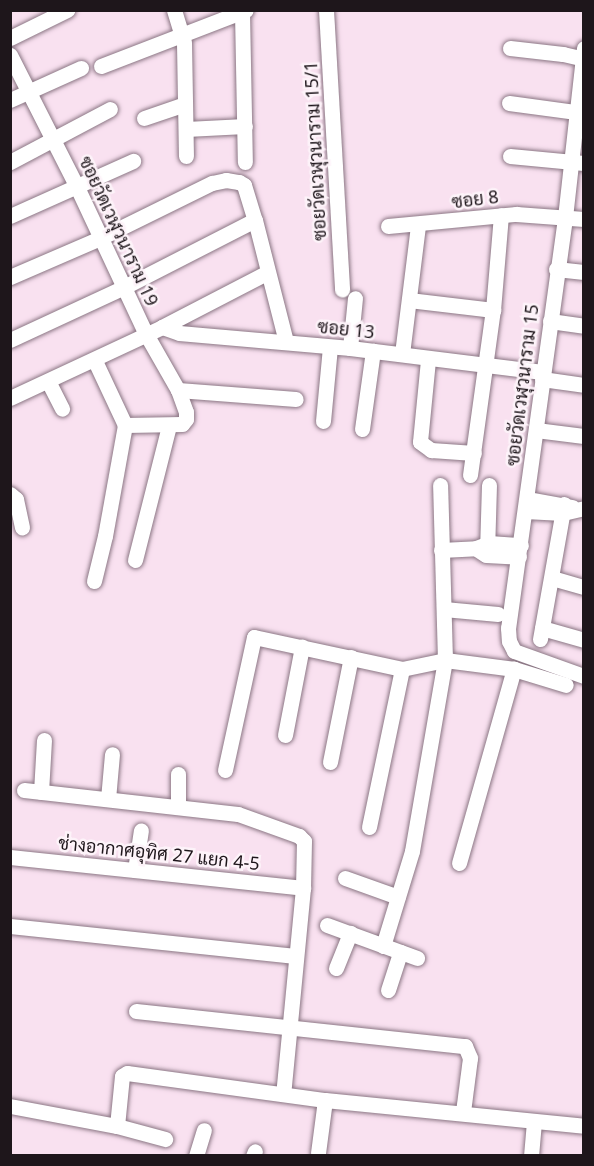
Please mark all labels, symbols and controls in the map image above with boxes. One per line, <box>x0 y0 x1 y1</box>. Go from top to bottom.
street label: ซอยวัดเวฬุวนาราม 15/1 <box>300 61 330 241</box>
street label: ซอยวัดเวฬุวนาราม 19 <box>75 153 163 309</box>
street label: ซอย 8 <box>450 185 500 213</box>
street label: ซอยวัดเวฬุวนาราม 15 <box>501 303 543 467</box>
street label: ซอย 13 <box>316 315 376 343</box>
street label: ช่างอากาศอุทิศ 27 แยก 4-5 <box>57 832 261 874</box>

